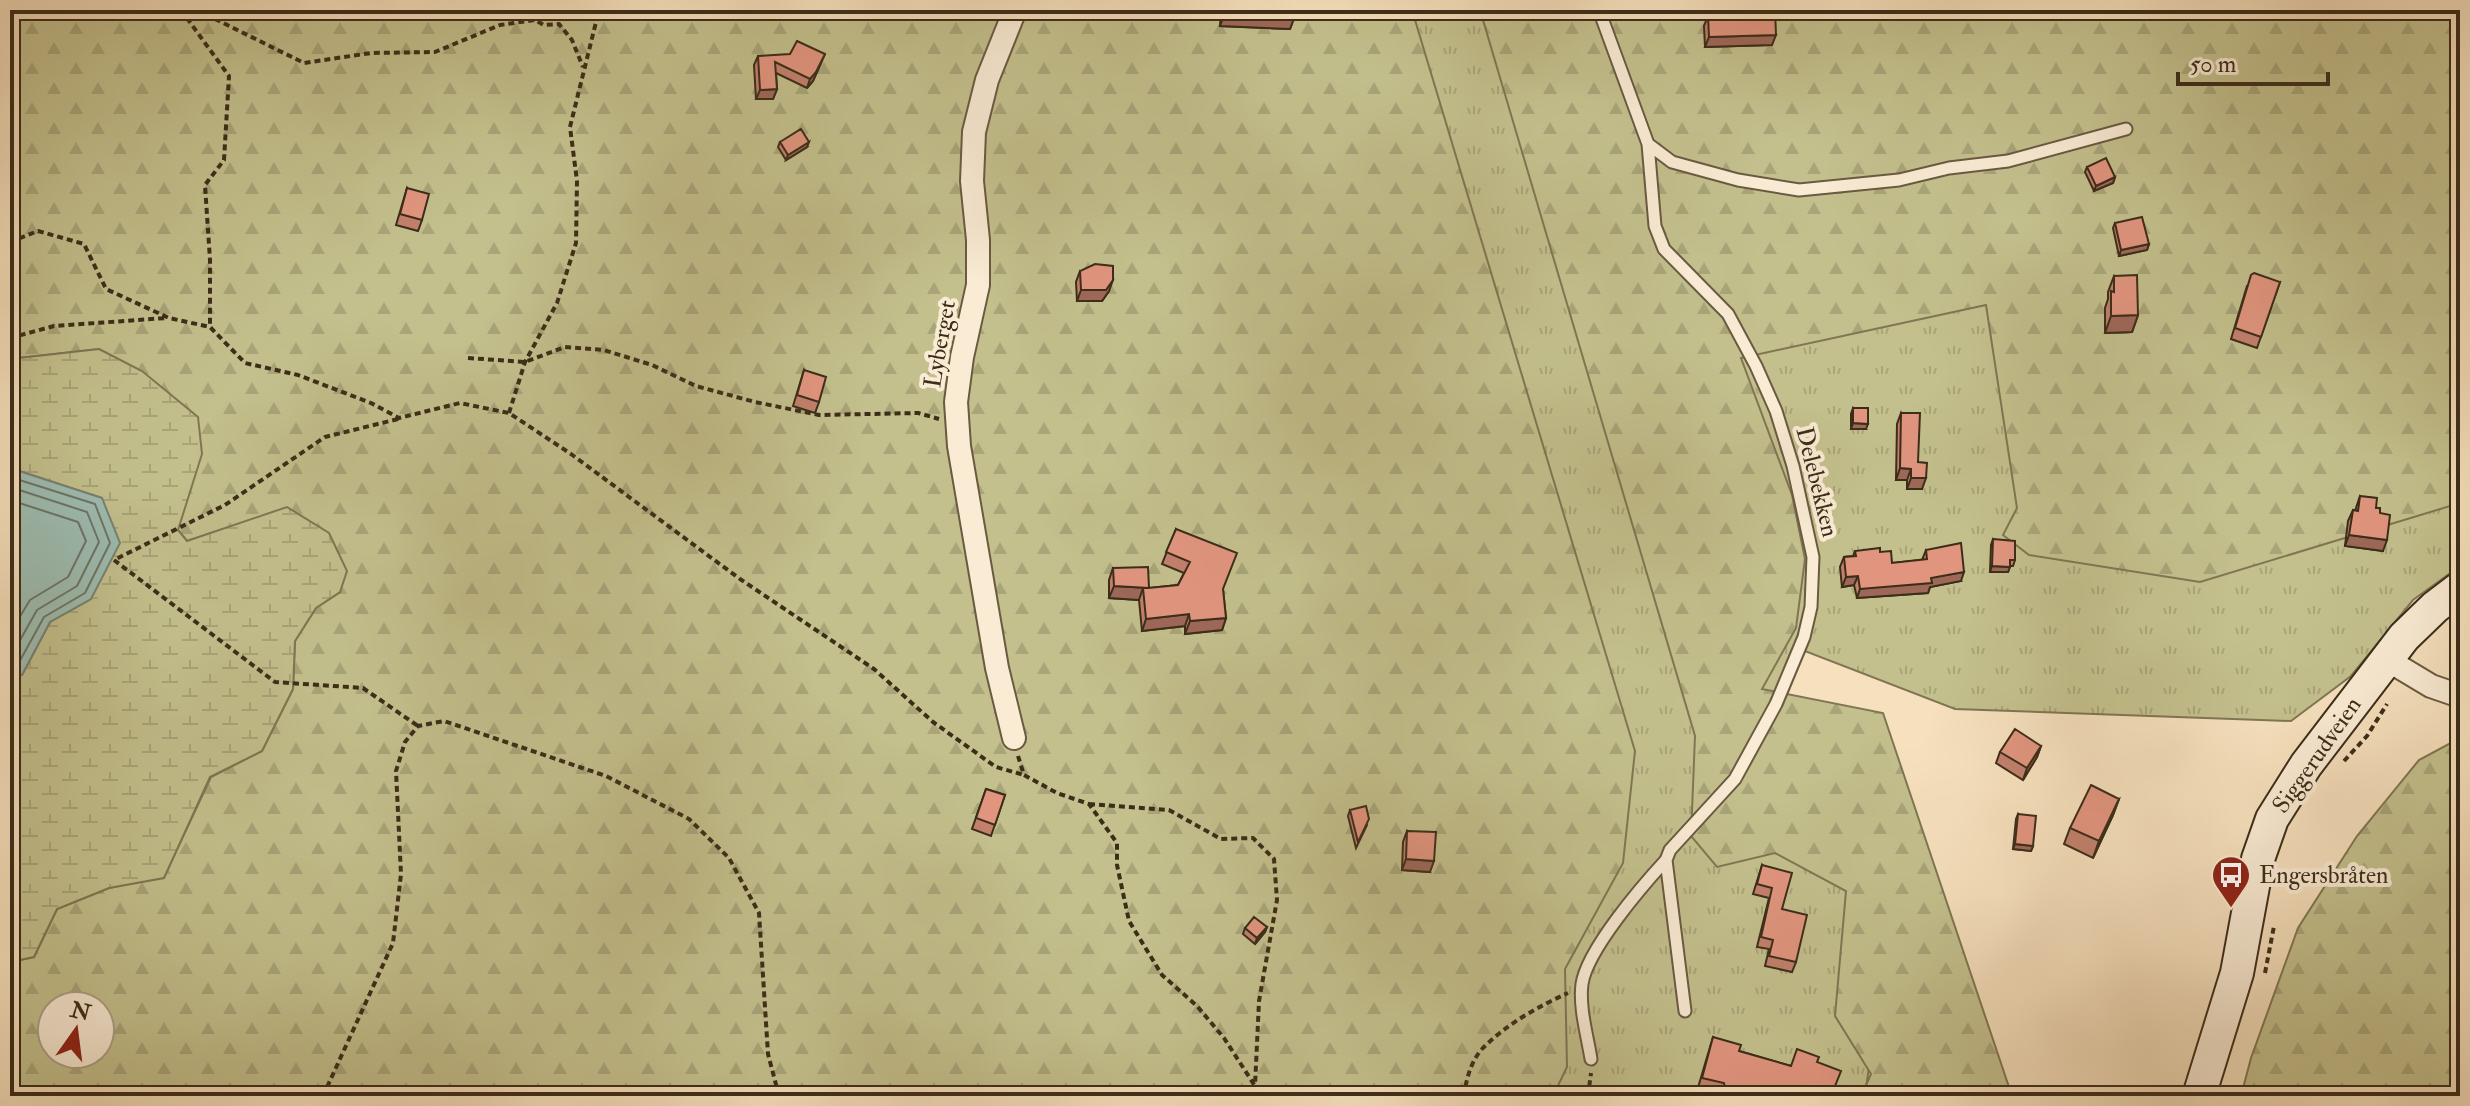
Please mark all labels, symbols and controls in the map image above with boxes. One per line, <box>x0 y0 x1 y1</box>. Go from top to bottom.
scale bar <box>2178 36 2328 86</box>
text: 50 m <box>2190 49 2237 80</box>
street label: Lyberget <box>917 298 963 390</box>
street label: Delebekken <box>1788 424 1846 540</box>
street label: Siggerudveien <box>2265 691 2369 819</box>
bus stop icon: Engersbråten <box>2210 854 2252 909</box>
place label: Engersbråten <box>2259 860 2388 891</box>
north arrow <box>36 990 116 1070</box>
text: N <box>67 995 94 1028</box>

